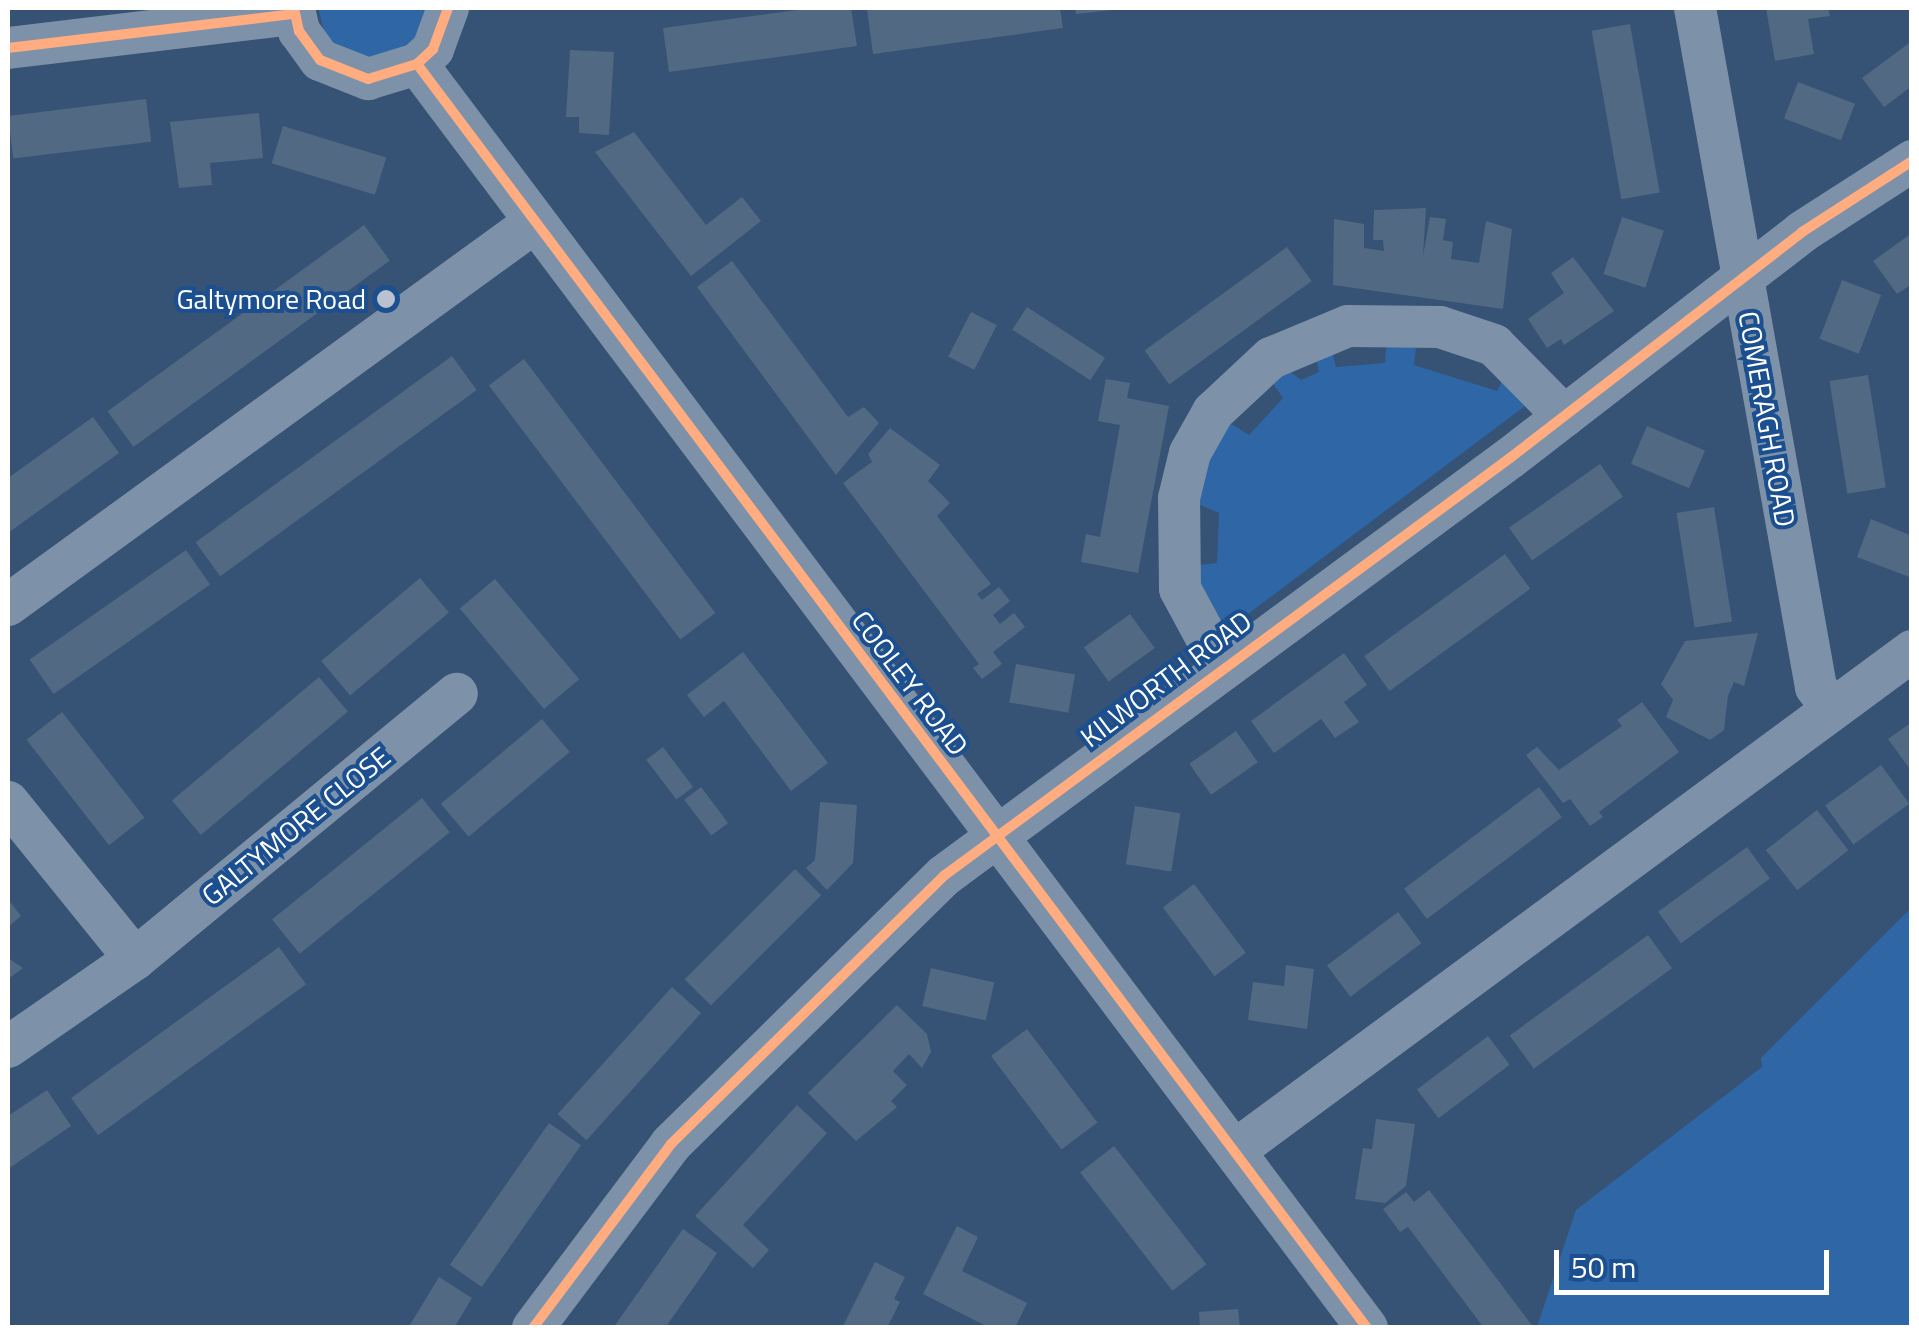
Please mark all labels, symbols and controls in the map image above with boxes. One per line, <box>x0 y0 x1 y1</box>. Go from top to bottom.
place label: Galtymore Road <box>176 282 366 316</box>
marker: Galtymore Road <box>375 288 397 310</box>
street label: COMERAGH ROAD <box>1732 309 1802 529</box>
street label: COOLEY ROAD <box>845 604 975 762</box>
street label: KILWORTH ROAD <box>1074 604 1258 754</box>
street label: GALTYMORE CLOSE <box>195 740 397 912</box>
scale bar <box>1559 1230 1834 1292</box>
text: 50 m <box>1571 1244 1636 1290</box>

